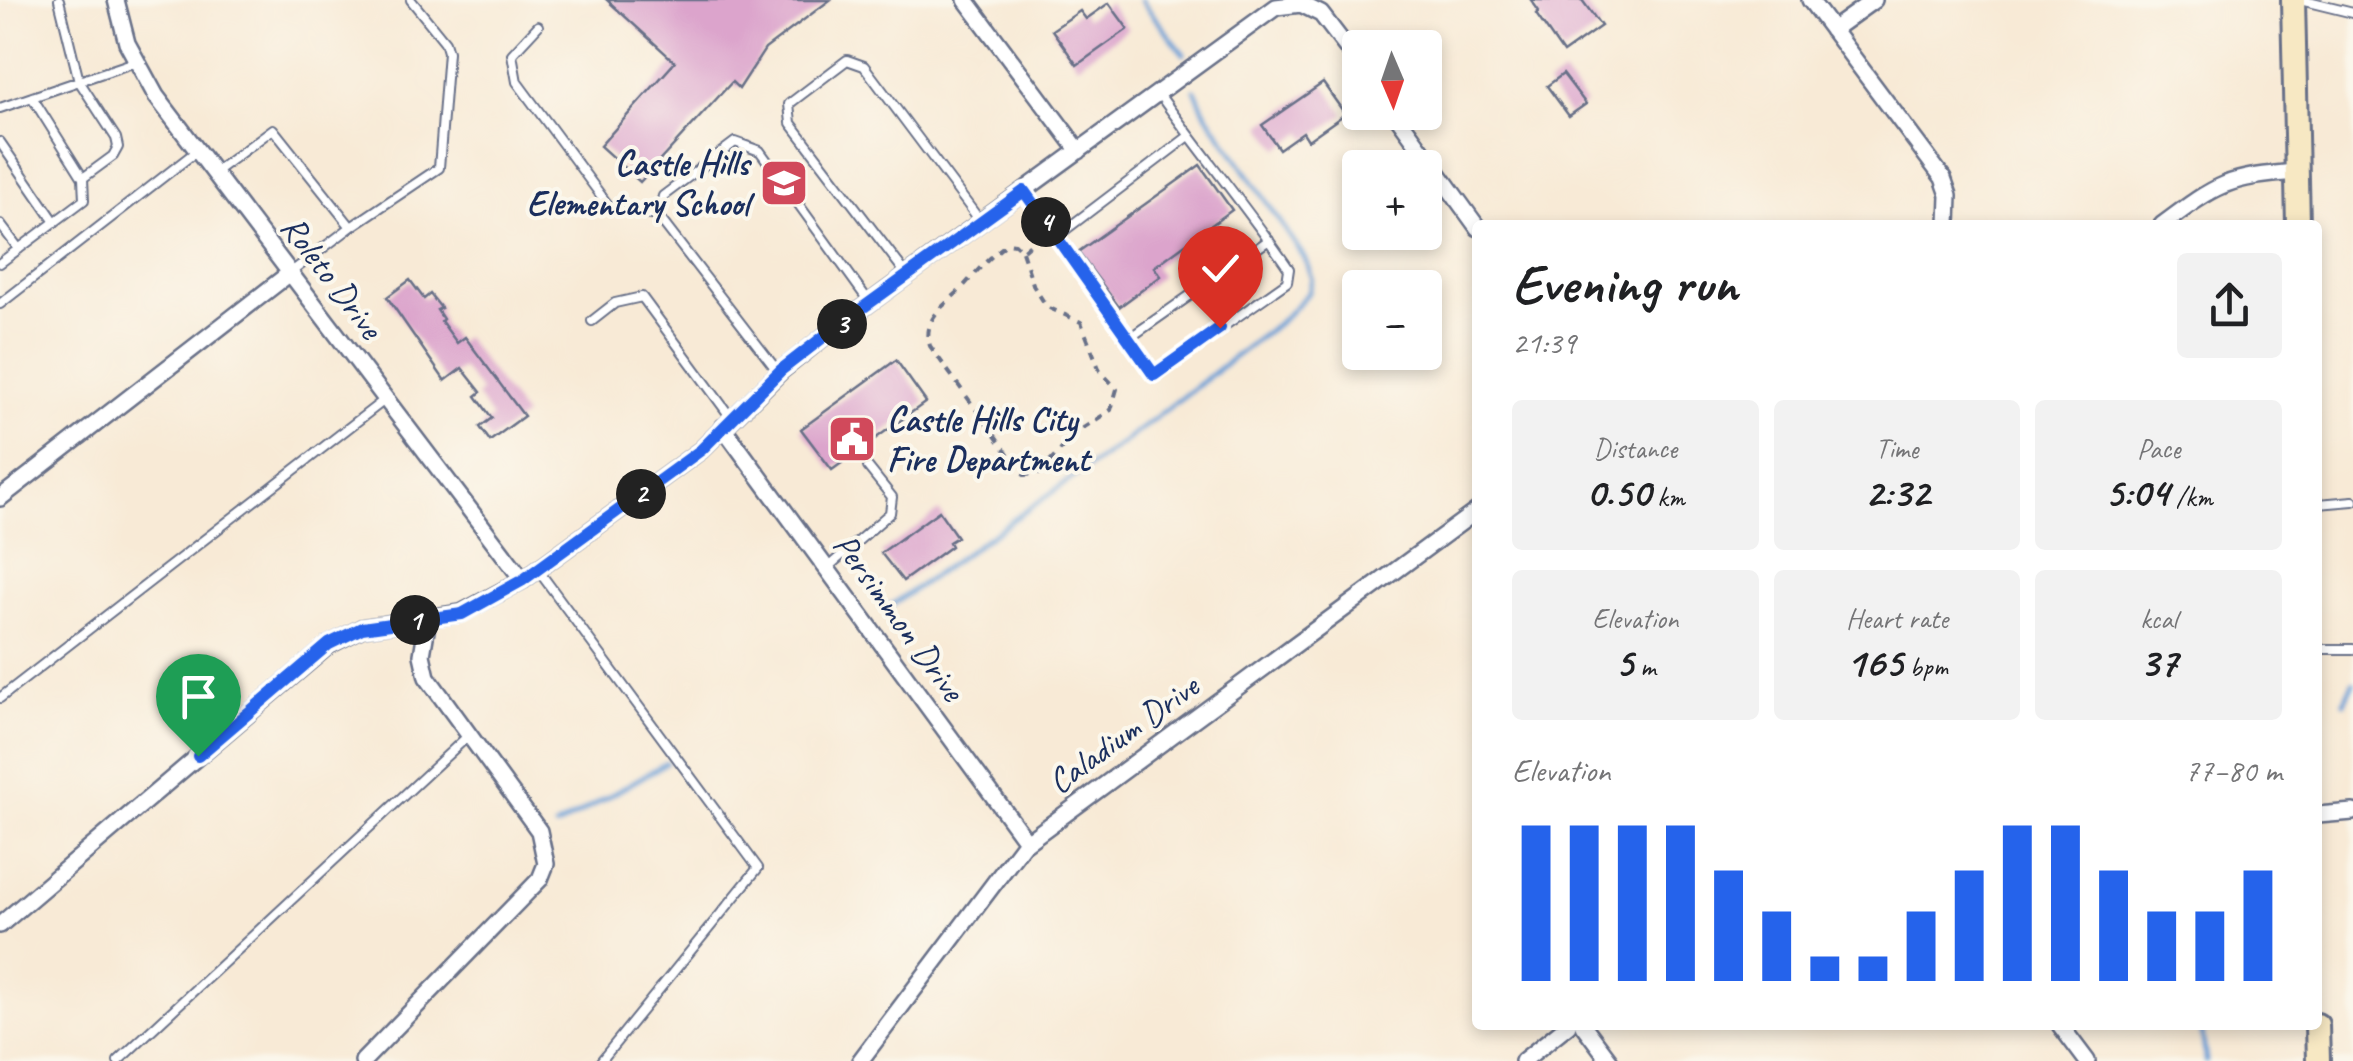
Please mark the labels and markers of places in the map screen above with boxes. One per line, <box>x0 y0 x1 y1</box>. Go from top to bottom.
place label: Castle Hills Elementary School <box>527 141 756 226</box>
school or university icon: Castle Hills Elementary School <box>758 157 810 209</box>
pin: 4 <box>1021 197 1071 247</box>
pin <box>1178 226 1263 329</box>
pin: 3 <box>817 299 867 349</box>
place label: Castle Hills City Fire Department <box>887 397 1093 482</box>
public building icon: Castle Hills City Fire Department <box>826 413 878 465</box>
pin: 2 <box>616 469 666 519</box>
pin: 1 <box>390 595 440 645</box>
pin <box>156 654 241 757</box>

